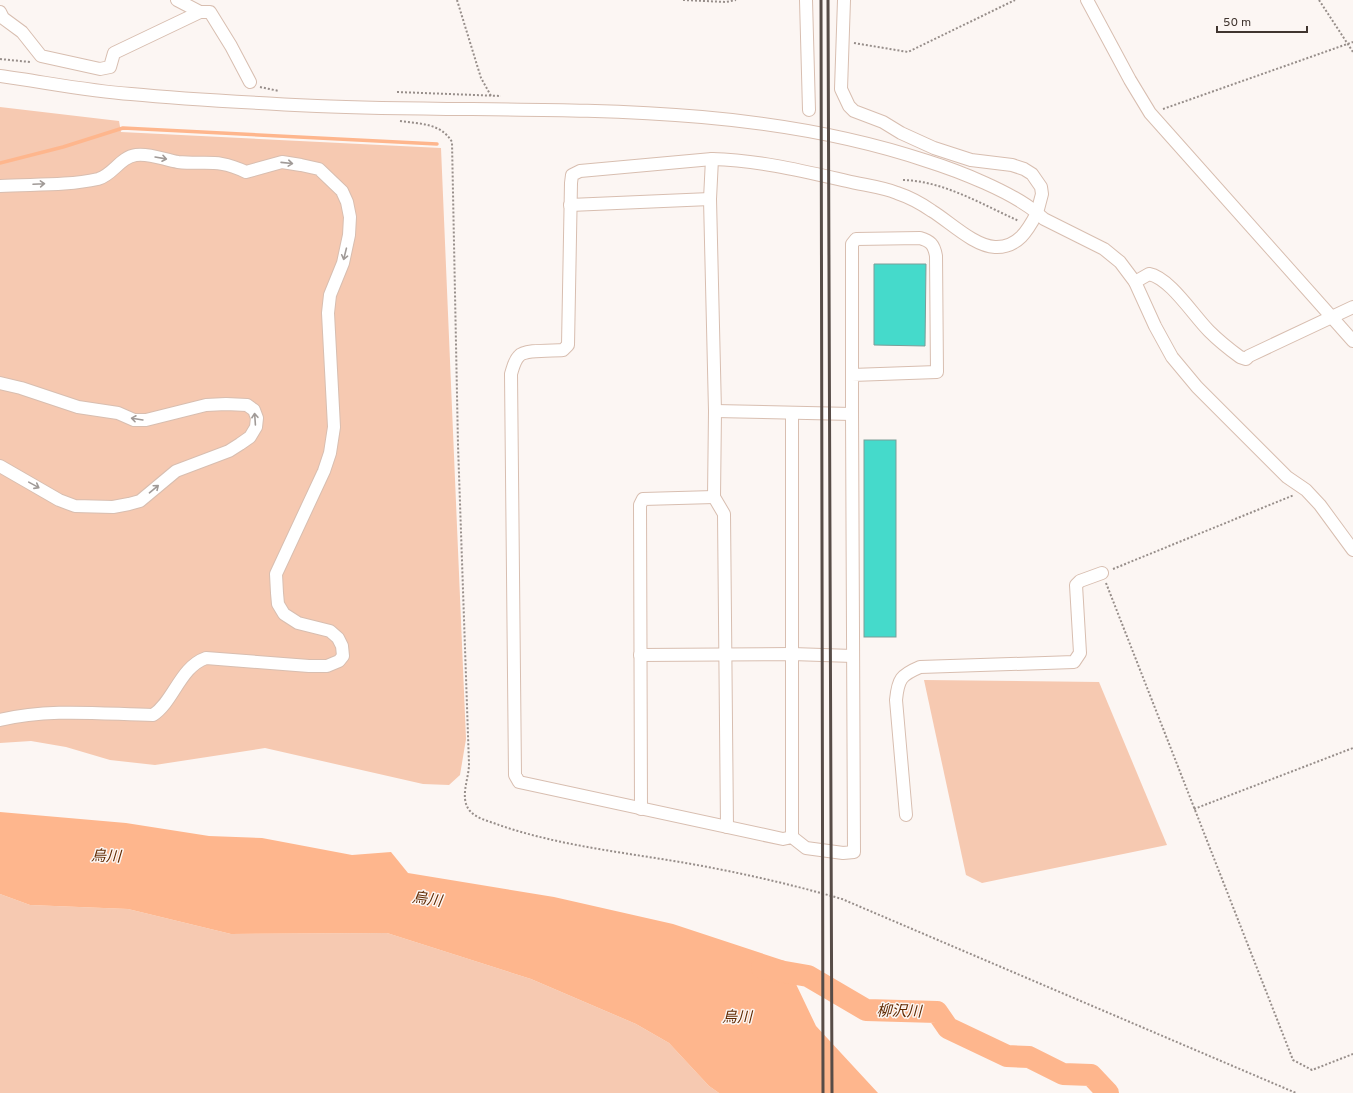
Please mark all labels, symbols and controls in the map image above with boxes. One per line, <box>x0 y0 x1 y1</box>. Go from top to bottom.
scale bar <box>1217 8 1307 34</box>
text: 50 m <box>1223 15 1251 31</box>
one-way arrow <box>154 155 167 163</box>
one-way arrow <box>280 160 293 167</box>
one-way arrow <box>32 180 45 187</box>
one-way arrow <box>341 248 349 261</box>
one-way arrow <box>252 413 259 426</box>
one-way arrow <box>131 415 144 423</box>
one-way arrow <box>28 481 40 489</box>
one-way arrow <box>149 485 159 494</box>
water label: 烏川 <box>91 847 123 868</box>
water label: 烏川 <box>411 889 445 912</box>
water label: 柳沢川 <box>876 1003 924 1022</box>
water label: 烏川 <box>722 1009 754 1028</box>

